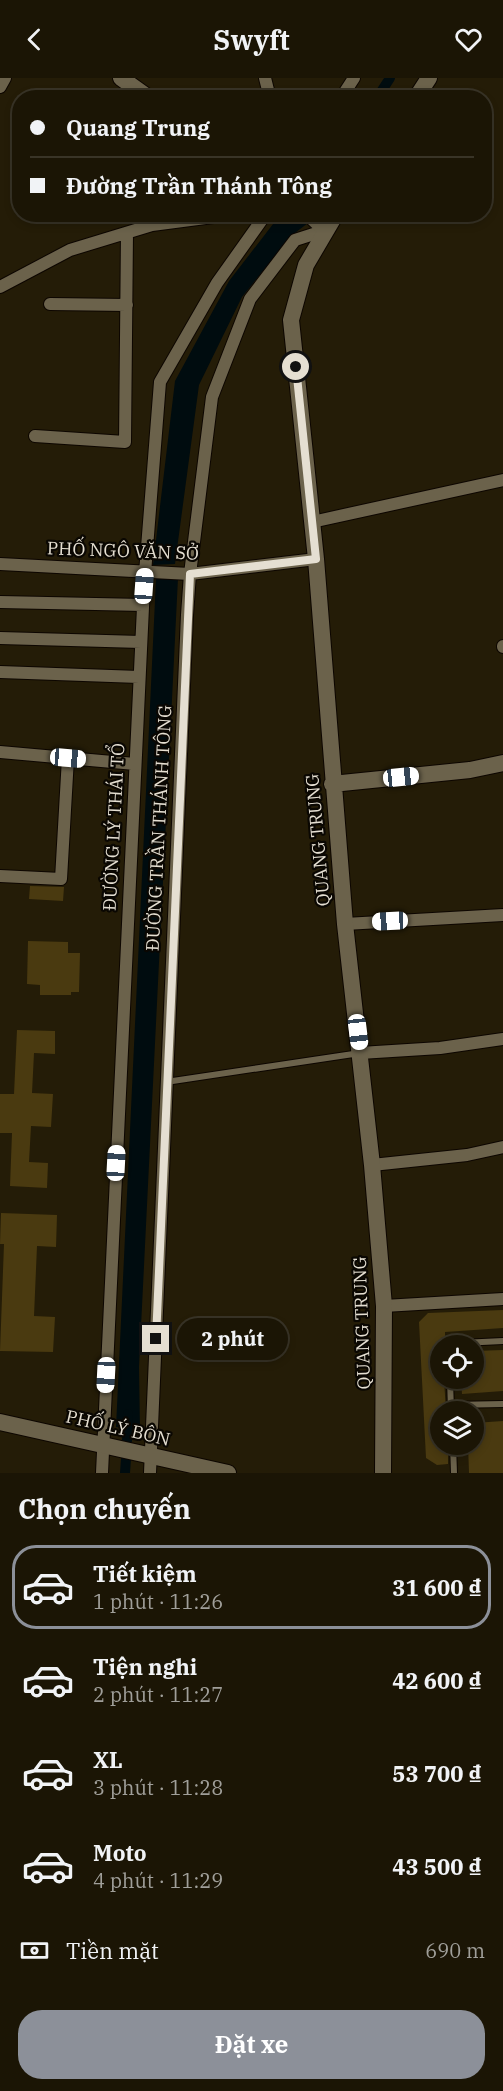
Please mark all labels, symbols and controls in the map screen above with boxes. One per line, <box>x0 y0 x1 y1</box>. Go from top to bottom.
text: Swyft <box>213 22 290 57</box>
icon: back <box>18 23 51 56</box>
icon: heart <box>452 23 485 56</box>
text: Quang Trung <box>66 113 210 142</box>
text: Đường Trần Thánh Tông <box>66 171 332 200</box>
route start <box>282 353 309 380</box>
street label: PHỐ NGÔ VĂN SỞ <box>47 533 199 565</box>
car <box>134 567 154 605</box>
street label: ĐƯỜNG TRẦN THÁNH TÔNG <box>138 704 176 952</box>
street label: ĐƯỜNG LÝ THÁI TỔ <box>96 742 129 911</box>
car <box>49 747 87 769</box>
car <box>382 766 420 788</box>
street label: QUANG TRUNG <box>300 773 335 907</box>
car <box>372 911 408 931</box>
car <box>347 1013 369 1051</box>
car <box>106 1145 126 1181</box>
street label: QUANG TRUNG <box>348 1256 375 1390</box>
callout: 2 phút <box>177 1318 288 1360</box>
route end <box>142 1325 169 1352</box>
text: 2 phút <box>201 1325 264 1352</box>
map controls <box>430 1335 484 1455</box>
button: locate <box>430 1335 484 1389</box>
car <box>96 1357 116 1393</box>
street label: PHỐ LÝ BÔN <box>64 1401 173 1451</box>
button: layers <box>430 1401 484 1455</box>
text: Chọn chuyến <box>18 1491 191 1526</box>
text: Tiết kiệm <box>93 1559 197 1588</box>
icon: car <box>21 1560 75 1614</box>
text: 31 600 ₫ <box>392 1573 482 1602</box>
text: 1 phút · 11:26 <box>93 1588 223 1615</box>
text: Tiện nghi <box>93 1652 197 1681</box>
icon: car <box>21 1653 75 1707</box>
text: 42 600 ₫ <box>392 1666 482 1695</box>
text: 2 phút · 11:27 <box>93 1681 223 1708</box>
text: XL <box>93 1745 123 1774</box>
icon: car <box>21 1746 75 1800</box>
text: 53 700 ₫ <box>392 1759 482 1788</box>
text: 3 phút · 11:28 <box>93 1774 223 1801</box>
text: Moto <box>93 1838 147 1867</box>
icon: car <box>21 1839 75 1893</box>
text: 43 500 ₫ <box>392 1852 482 1881</box>
text: 4 phút · 11:29 <box>93 1867 223 1894</box>
icon: cash <box>18 1934 51 1967</box>
text: Tiền mặt <box>66 1936 159 1965</box>
text: 690 m <box>425 1937 485 1964</box>
button: Đặt xe <box>18 2010 485 2079</box>

